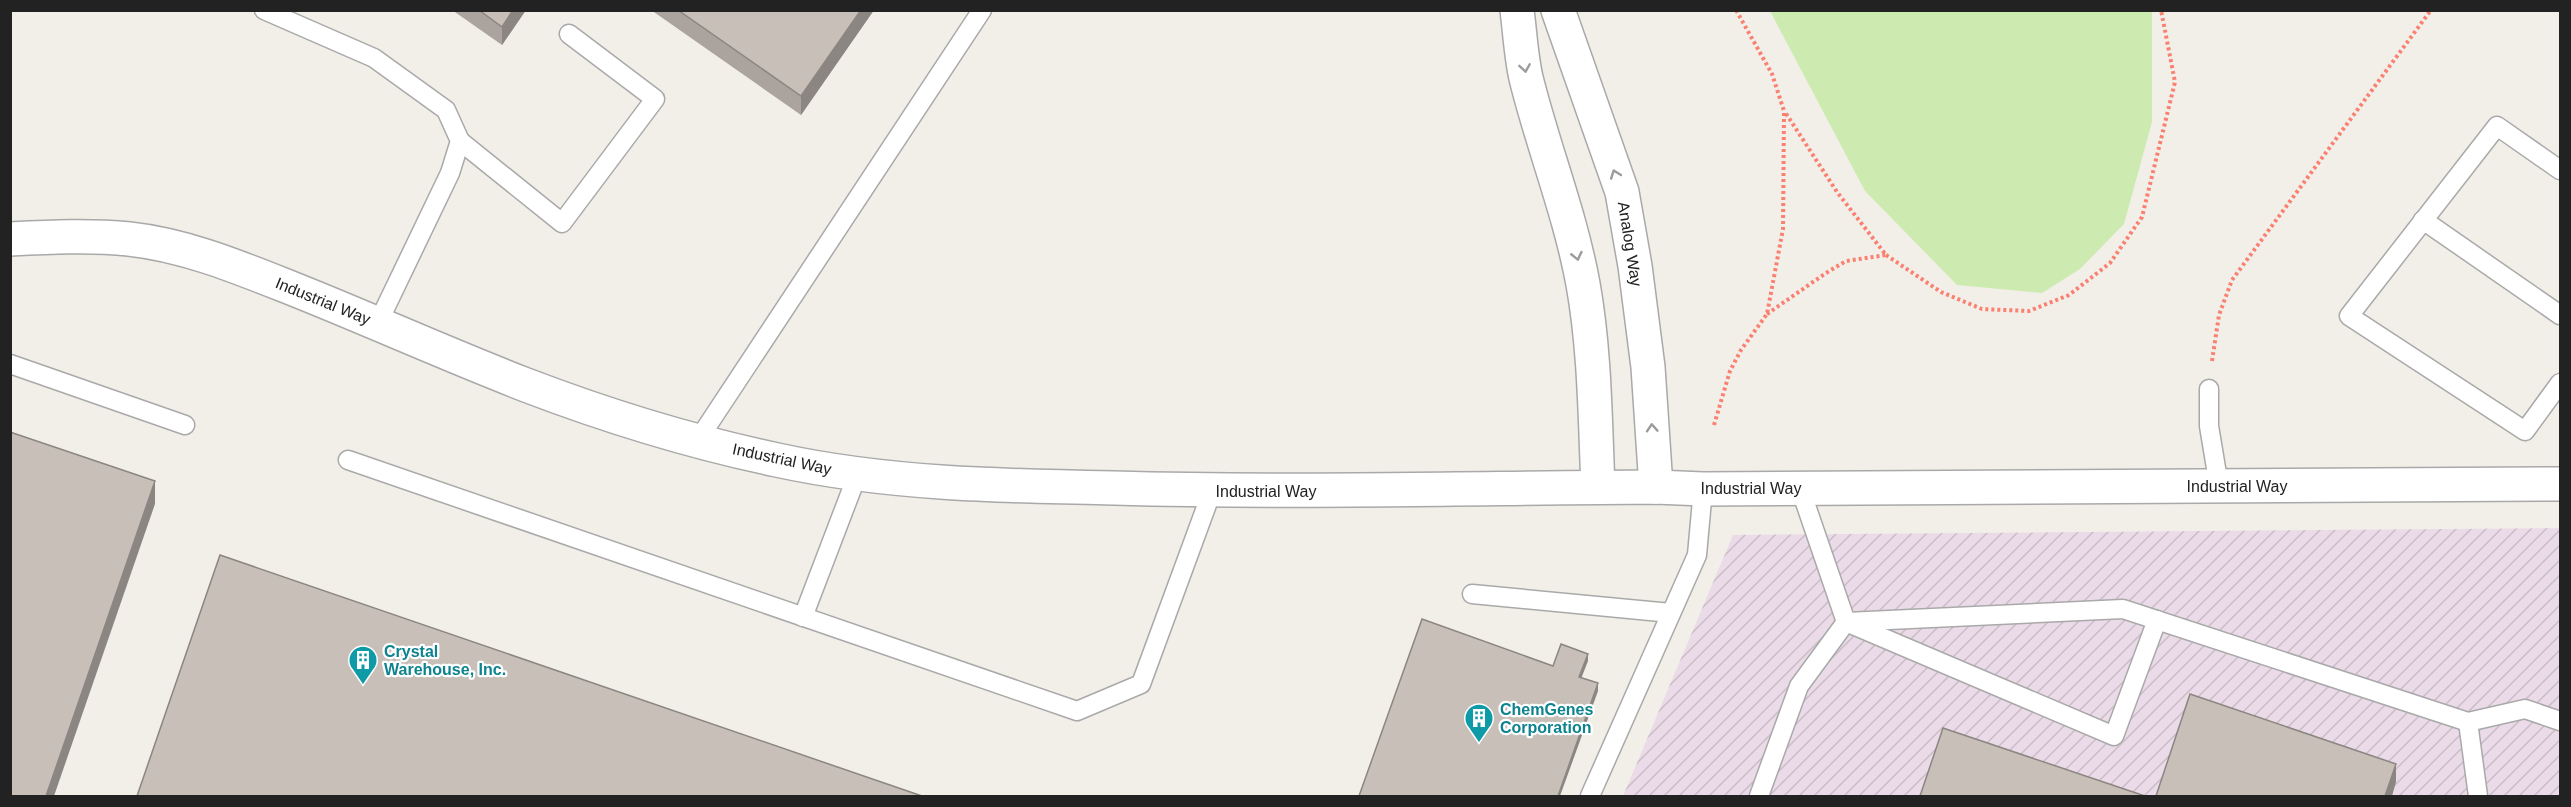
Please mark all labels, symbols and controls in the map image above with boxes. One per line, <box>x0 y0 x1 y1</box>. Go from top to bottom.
one-way arrow <box>1518 63 1531 73</box>
one-way arrow <box>1609 169 1622 180</box>
street label: Analog Way <box>1615 200 1645 288</box>
one-way arrow <box>1569 251 1582 261</box>
street label: Industrial Way <box>273 274 373 328</box>
one-way arrow <box>1645 424 1658 433</box>
street label: Industrial Way <box>731 440 833 478</box>
street label: Industrial Way <box>2187 478 2287 495</box>
street label: Industrial Way <box>1701 480 1801 497</box>
street label: Industrial Way <box>1216 483 1316 500</box>
place label: Crystal Warehouse, Inc. <box>384 643 506 678</box>
building icon: Crystal Warehouse, Inc. <box>347 644 379 686</box>
place label: ChemGenes Corporation <box>1500 701 1593 736</box>
building icon: ChemGenes Corporation <box>1463 702 1495 744</box>

